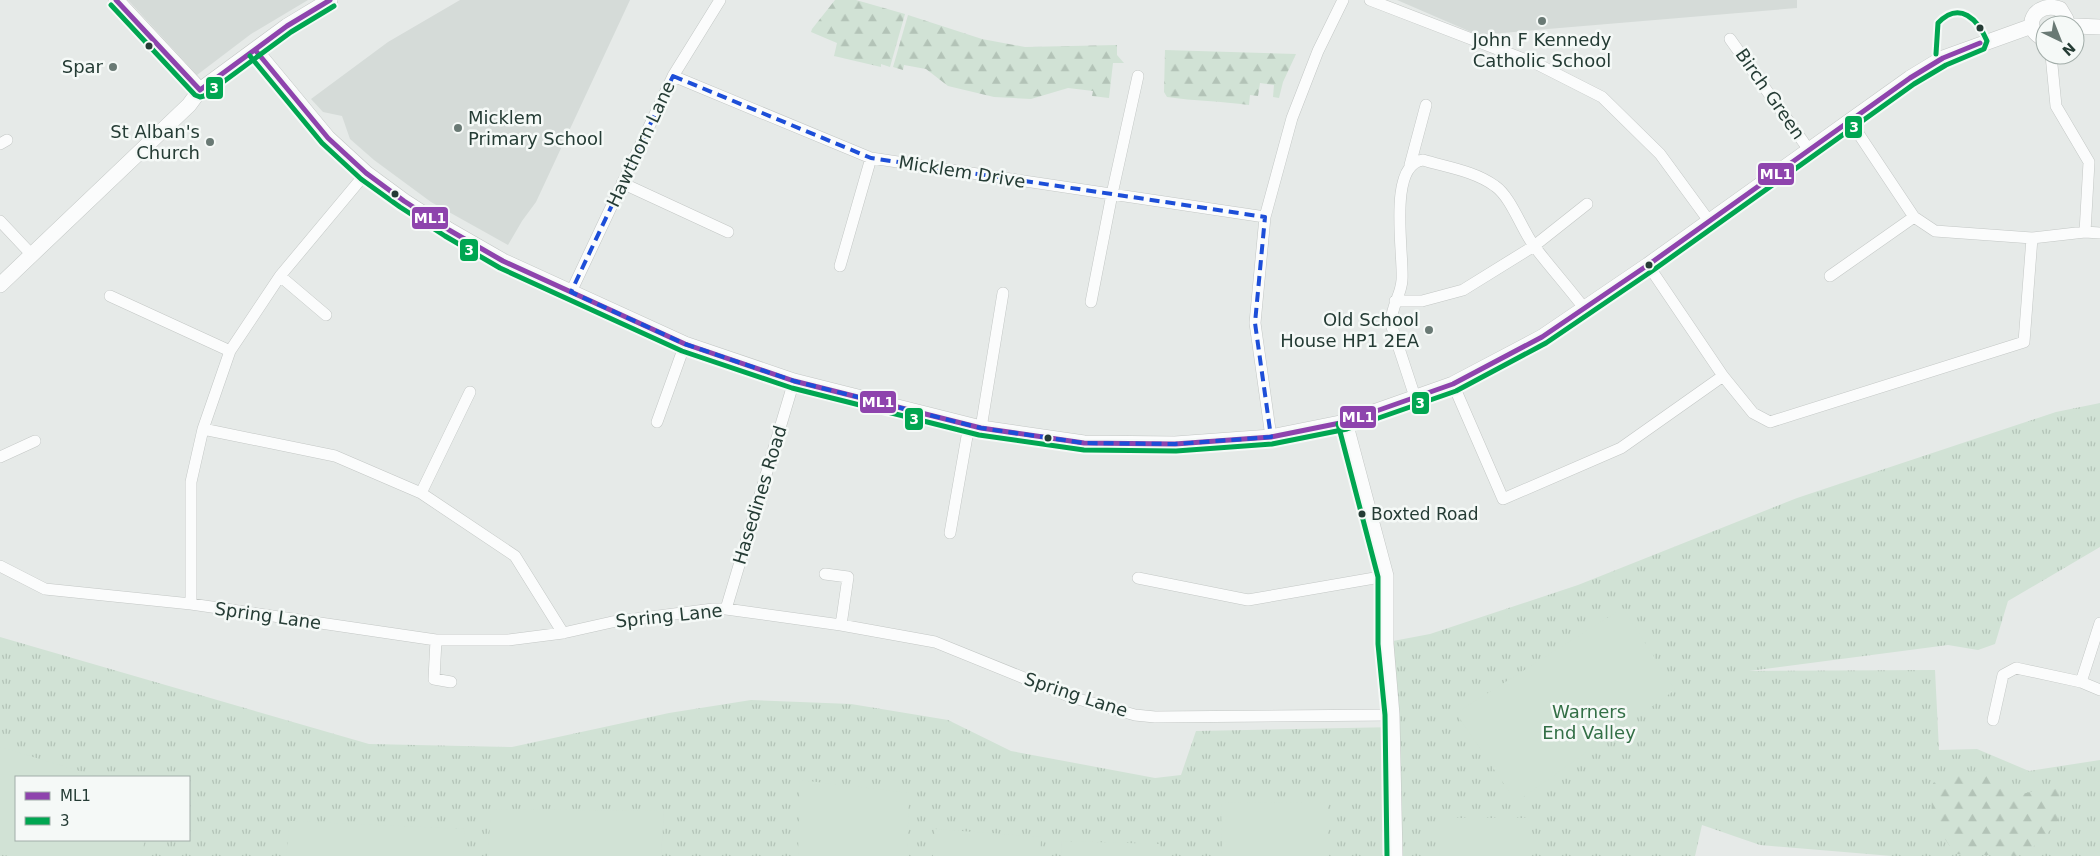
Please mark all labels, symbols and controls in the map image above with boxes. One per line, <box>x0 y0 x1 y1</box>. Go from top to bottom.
marker: John F Kennedy Catholic School <box>1536 15 1548 27</box>
north arrow <box>2035 15 2085 65</box>
unlabelled marker <box>1975 23 1985 33</box>
place label: John F Kennedy Catholic School <box>1472 29 1612 71</box>
text: N <box>2059 40 2079 59</box>
unlabelled marker <box>144 41 154 51</box>
street label: Birch Green <box>1731 44 1809 143</box>
place label: Spar <box>62 56 104 77</box>
marker: Spar <box>107 61 119 73</box>
line badge: 3 <box>205 76 224 100</box>
street label: Hawthorn Lane <box>602 77 679 210</box>
text: 3 <box>209 80 219 96</box>
place label: Micklem Primary School <box>468 107 603 149</box>
line badge: 3 <box>1844 115 1863 139</box>
text: 3 <box>1849 119 1859 135</box>
place label: St Alban's Church <box>110 121 200 163</box>
marker: Micklem Primary School <box>452 122 464 134</box>
marker: St Alban's Church <box>204 136 216 148</box>
street label: Micklem Drive <box>897 151 1027 192</box>
line badge: ML1 <box>1757 162 1795 186</box>
text: ML1 <box>1760 166 1792 182</box>
unlabelled marker <box>390 189 400 199</box>
line badge: ML1 <box>411 206 449 230</box>
text: ML1 <box>414 210 446 226</box>
line badge: 3 <box>459 238 479 262</box>
text: 3 <box>464 242 474 258</box>
unlabelled marker <box>1644 260 1654 270</box>
place label: Old School House HP1 2EA <box>1280 309 1420 351</box>
marker: Old School House HP1 2EA <box>1423 324 1435 336</box>
line badge: ML1 <box>859 390 897 414</box>
line badge: 3 <box>1411 391 1430 415</box>
text: ML1 <box>862 394 894 410</box>
text: 3 <box>1415 395 1425 411</box>
line badge: ML1 <box>1339 405 1377 429</box>
line badge: 3 <box>904 407 924 431</box>
text: ML1 <box>1342 409 1374 425</box>
text: 3 <box>909 411 919 427</box>
street label: Hasedines Road <box>728 423 791 567</box>
unlabelled marker <box>1043 433 1053 443</box>
place label: Boxted Road <box>1371 504 1479 524</box>
marker: Boxted Road <box>1357 509 1367 519</box>
street label: Spring Lane <box>213 598 323 633</box>
street label: Spring Lane <box>614 599 723 632</box>
street label: Spring Lane <box>1022 668 1130 721</box>
park label: Warners End Valley <box>1542 701 1636 743</box>
legend <box>15 776 190 841</box>
text: ML1 <box>60 787 91 805</box>
text: 3 <box>60 812 70 830</box>

